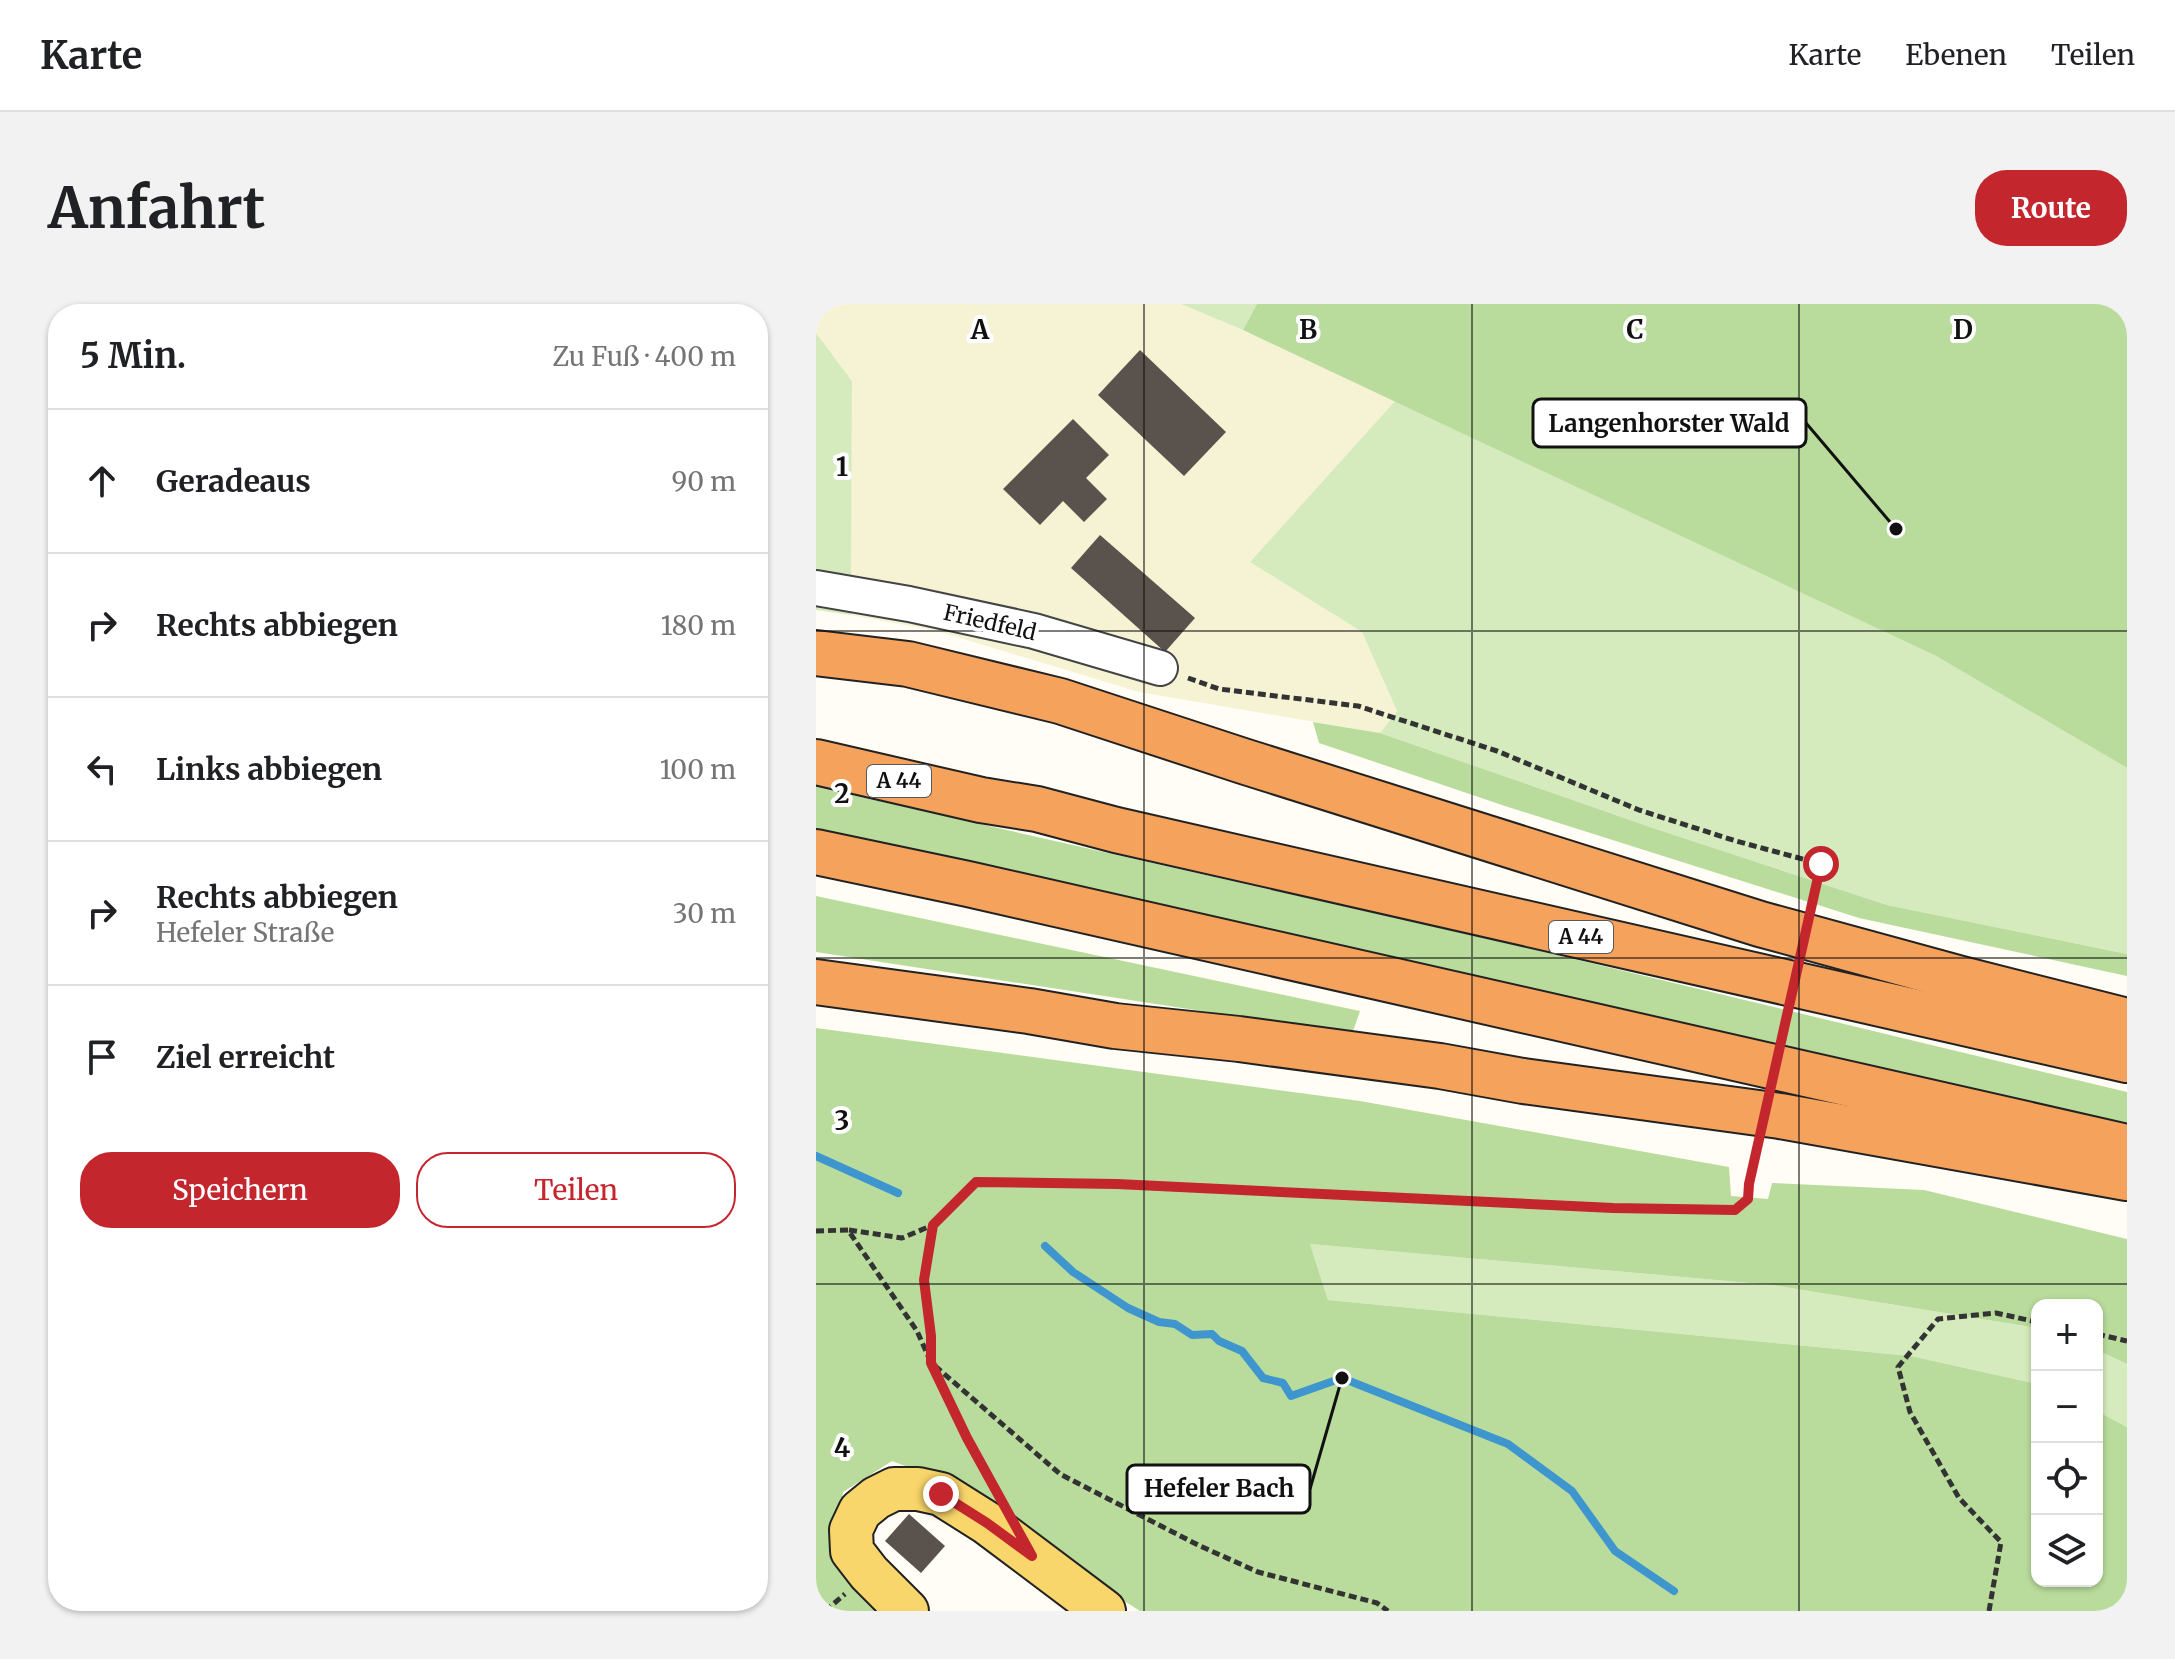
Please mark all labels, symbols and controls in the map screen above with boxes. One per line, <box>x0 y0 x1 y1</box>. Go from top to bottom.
text: Karte <box>40 32 142 79</box>
text: Karte <box>1789 37 1861 73</box>
text: Ebenen <box>1905 37 2007 73</box>
text: Teilen <box>2051 37 2135 73</box>
button: Route <box>1975 170 2127 246</box>
text: Anfahrt <box>48 173 265 243</box>
text: A <box>970 313 990 346</box>
text: B <box>1299 313 1317 346</box>
text: C <box>1626 313 1644 346</box>
text: D <box>1953 313 1973 346</box>
text: 5 Min. <box>80 335 186 377</box>
text: Zu Fuß · 400 m <box>552 340 736 373</box>
callout: Langenhorster Wald <box>1533 399 1806 447</box>
text: Langenhorster Wald <box>1548 408 1790 439</box>
text: 1 <box>836 450 848 483</box>
icon: ahead <box>80 459 124 503</box>
text: Geradeaus <box>156 462 311 500</box>
text: 90 m <box>672 465 736 498</box>
street label: Friedfeld <box>941 598 1039 646</box>
icon: right <box>80 603 124 647</box>
text: Rechts abbiegen <box>156 606 398 644</box>
text: 180 m <box>661 609 736 642</box>
icon: left <box>80 747 124 791</box>
text: Links abbiegen <box>156 750 382 788</box>
text: 100 m <box>660 753 736 786</box>
road number: A 44 <box>867 765 931 797</box>
text: 2 <box>834 777 850 810</box>
route start <box>1803 846 1839 882</box>
text: Rechts abbiegen <box>156 878 398 916</box>
icon: right <box>80 891 124 935</box>
text: 30 m <box>673 897 736 930</box>
text: Hefeler Straße <box>156 916 334 949</box>
road number: A 44 <box>1549 921 1613 953</box>
icon: arrive <box>80 1035 124 1079</box>
text: Ziel erreicht <box>156 1038 335 1076</box>
text: 3 <box>835 1104 849 1137</box>
button: Speichern <box>80 1152 400 1228</box>
button: Teilen <box>416 1152 736 1228</box>
map controls <box>2031 1299 2103 1587</box>
button: + <box>2031 1299 2103 1371</box>
button: − <box>2031 1371 2103 1443</box>
text: 4 <box>834 1431 851 1464</box>
button: locate <box>2031 1443 2103 1515</box>
callout: Hefeler Bach <box>1127 1465 1310 1513</box>
text: Hefeler Bach <box>1144 1473 1294 1504</box>
route end <box>923 1476 959 1512</box>
button: layers <box>2031 1515 2103 1587</box>

